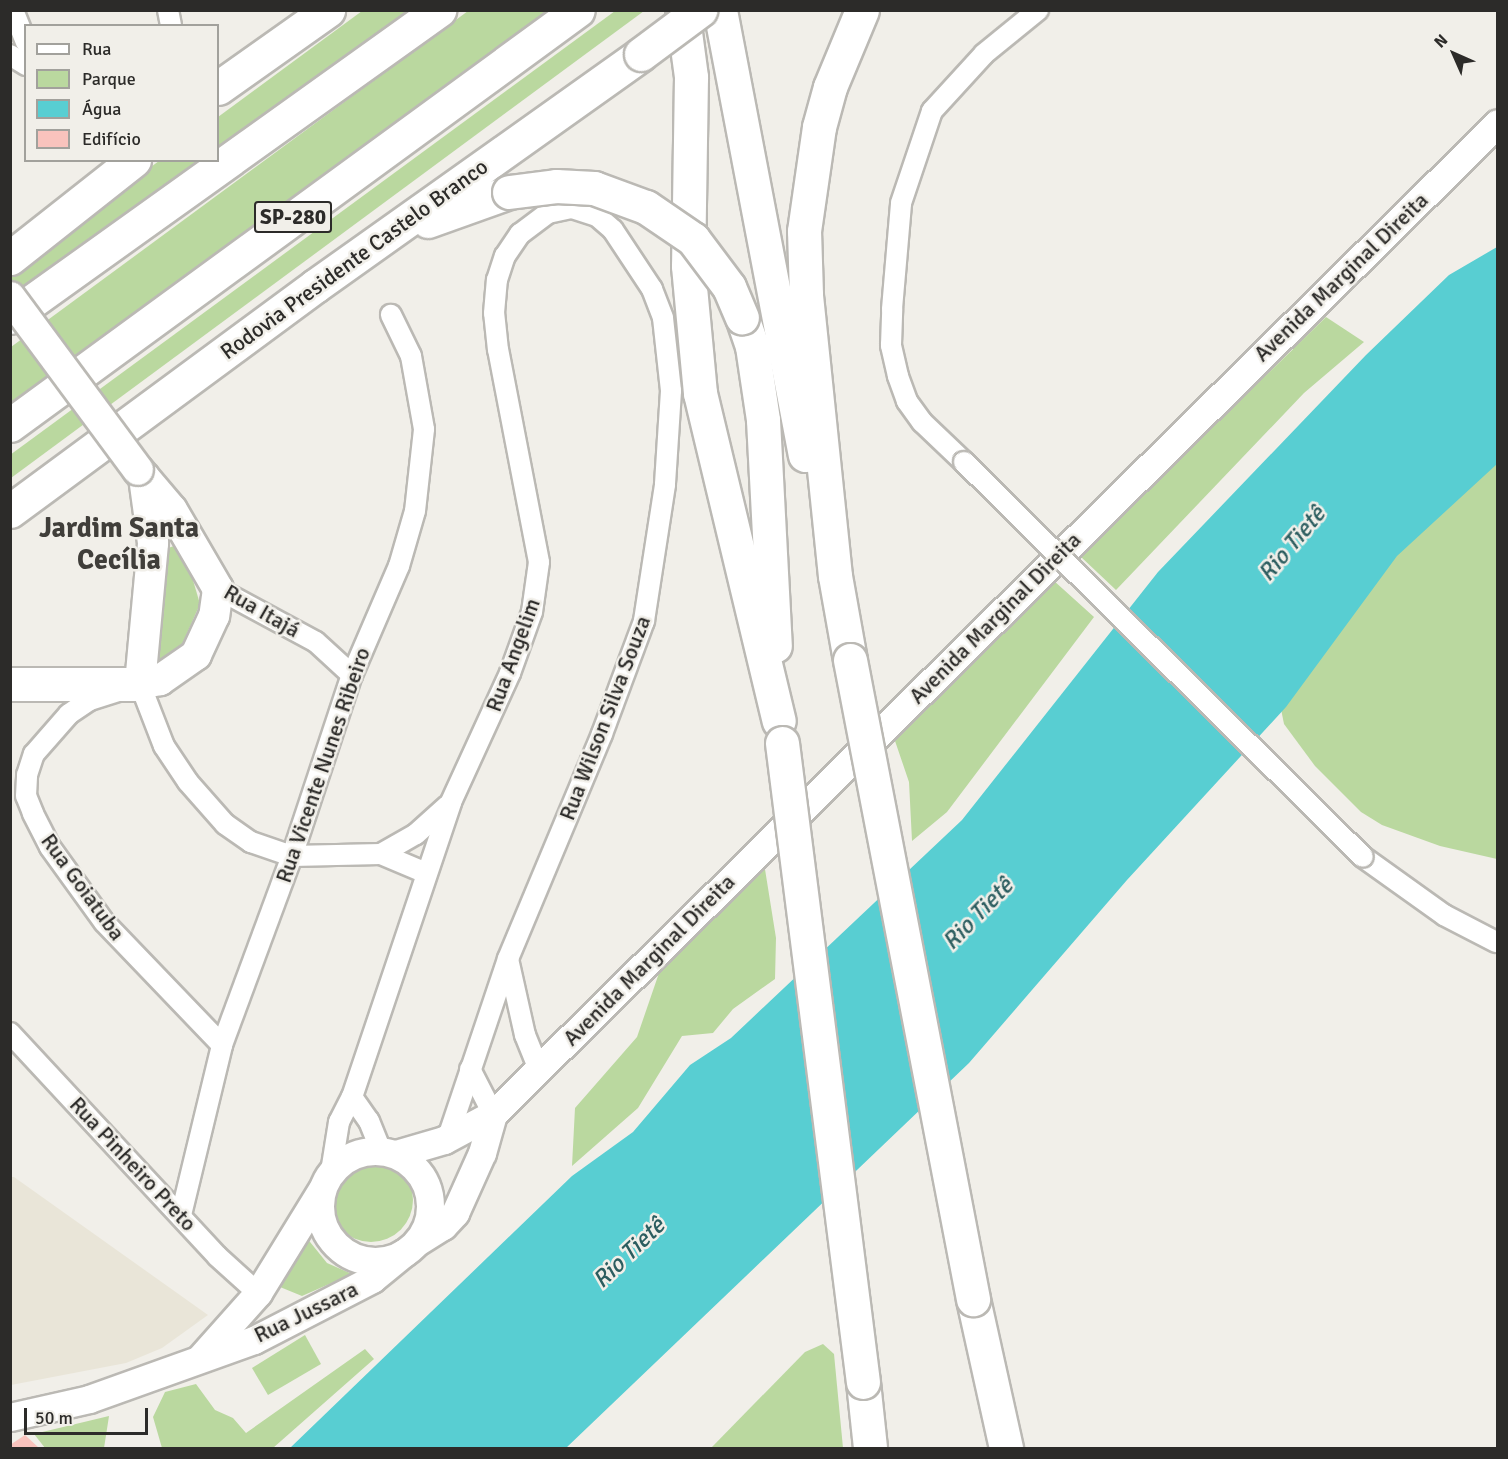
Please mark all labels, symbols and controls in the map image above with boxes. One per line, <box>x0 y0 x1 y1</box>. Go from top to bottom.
legend <box>24 24 219 162</box>
north arrow <box>1424 24 1484 84</box>
text: N <box>1430 30 1452 52</box>
text: Rua <box>82 38 111 60</box>
text: Parque <box>82 68 136 90</box>
text: Água <box>82 98 121 120</box>
text: Edifício <box>82 128 141 150</box>
street label: Rodovia Presidente Castelo Branco <box>215 153 493 365</box>
street label: Avenida Marginal Direita <box>1248 187 1434 367</box>
road number: SP-280 <box>254 199 332 235</box>
water label: Rio Tietê <box>1252 501 1332 587</box>
district label: Jardim Santa Cecília <box>39 511 199 577</box>
street label: Avenida Marginal Direita <box>904 527 1086 709</box>
street label: Rua Itajá <box>219 579 305 643</box>
street label: Rua Angelim <box>480 595 546 715</box>
street label: Rua Wilson Silva Souza <box>554 612 656 824</box>
street label: Rua Vicente Nunes Ribeiro <box>270 644 376 886</box>
street label: Rua Goiatuba <box>35 828 131 946</box>
street label: Avenida Marginal Direita <box>558 869 740 1051</box>
water label: Rio Tietê <box>937 872 1019 956</box>
street label: Rua Pinheiro Preto <box>64 1091 202 1237</box>
water label: Rio Tietê <box>587 1212 671 1294</box>
street label: Rua Jussara <box>250 1276 362 1348</box>
scale bar <box>27 1396 152 1434</box>
text: 50 m <box>35 1407 73 1429</box>

